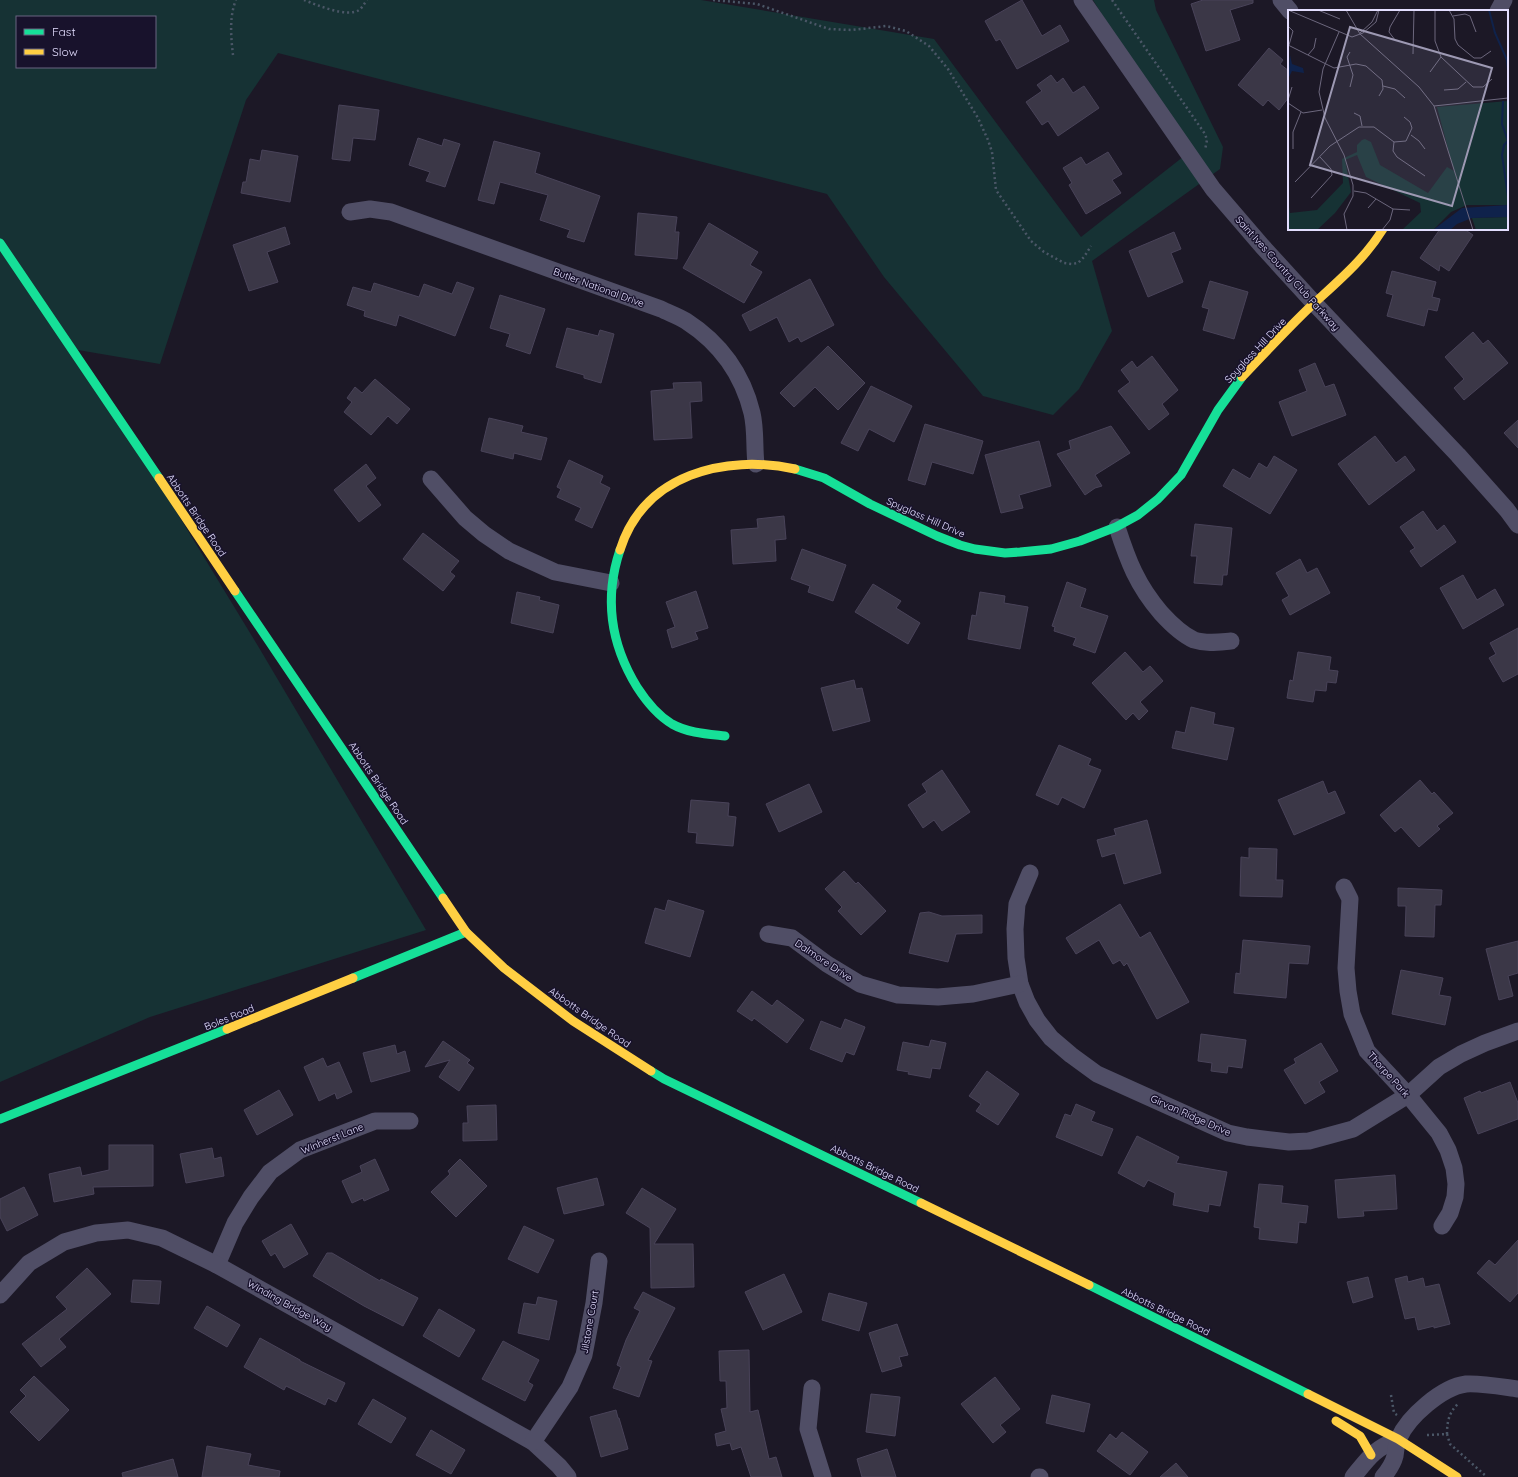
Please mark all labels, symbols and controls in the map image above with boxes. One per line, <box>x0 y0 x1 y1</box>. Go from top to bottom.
inset map <box>1288 10 1508 230</box>
legend <box>16 16 156 68</box>
text: Fast <box>52 24 76 39</box>
text: Slow <box>52 44 78 59</box>
street label: Saint Ives Country Club Parkway <box>1233 213 1343 333</box>
street label: Butler National Drive <box>552 265 646 310</box>
street label: Spyglass Hill Drive <box>1222 315 1289 386</box>
street label: Abbotts Bridge Road <box>164 472 229 559</box>
street label: Spyglass Hill Drive <box>884 494 967 541</box>
street label: Abbotts Bridge Road <box>346 740 411 827</box>
street label: Dalmore Drive <box>792 936 855 985</box>
street label: Abbotts Bridge Road <box>546 984 633 1051</box>
street label: Boles Road <box>202 1002 256 1033</box>
street label: Thorpe Park <box>1365 1049 1413 1100</box>
street label: Girvan Ridge Drive <box>1149 1092 1233 1139</box>
street label: Winherst Lane <box>299 1120 366 1157</box>
street label: Abbotts Bridge Road <box>828 1141 921 1196</box>
street label: Winding Bridge Way <box>245 1277 334 1334</box>
street label: Abbotts Bridge Road <box>1119 1284 1212 1339</box>
street label: Jilstone Court <box>578 1289 602 1355</box>

